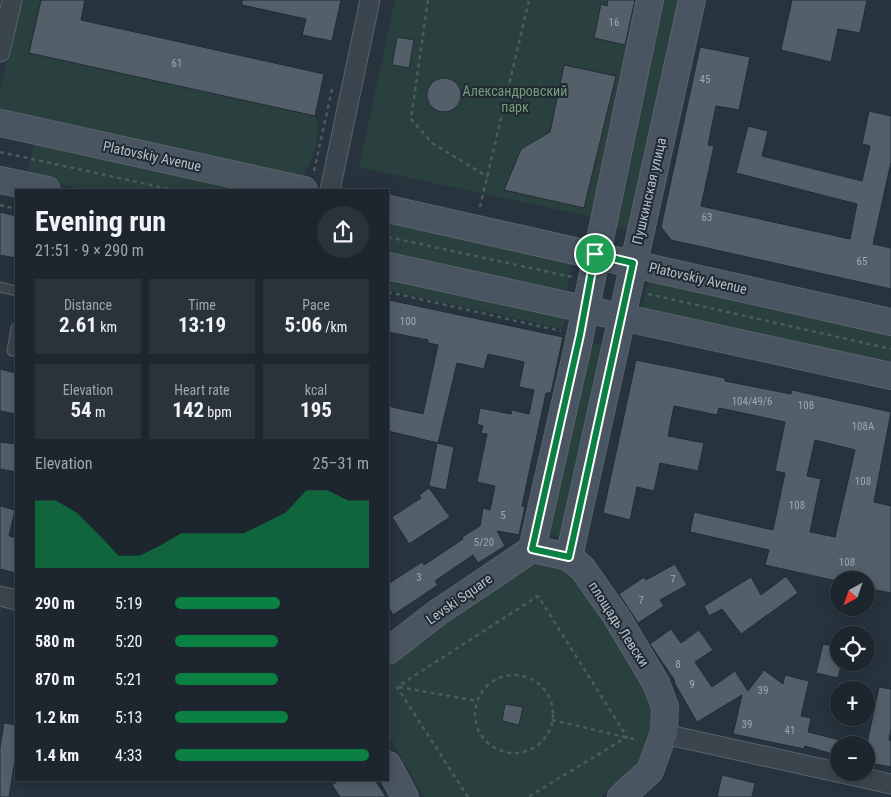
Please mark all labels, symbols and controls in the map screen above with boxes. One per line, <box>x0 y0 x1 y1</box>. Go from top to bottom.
house number: 16 <box>609 16 619 29</box>
house number: 61 <box>172 57 182 70</box>
house number: 45 <box>700 73 710 86</box>
park label: Александровский парк <box>463 83 567 115</box>
street label: Пушкинская улица <box>629 136 669 246</box>
street label: Platovskiy Avenue <box>101 138 203 174</box>
text: Evening run <box>35 205 166 238</box>
button: share <box>317 206 369 258</box>
house number: 63 <box>702 211 712 224</box>
pin <box>574 233 616 275</box>
icon: arrive <box>581 240 609 268</box>
text: 21:51 · 9 × 290 m <box>35 241 144 260</box>
house number: 65 <box>857 255 867 268</box>
street label: Platovskiy Avenue <box>648 259 749 297</box>
text: Distance <box>64 297 112 313</box>
text: Time <box>188 297 216 313</box>
text: Pace <box>302 297 330 313</box>
text: 2.61 <box>59 313 97 337</box>
text: 13:19 <box>178 313 226 337</box>
text: 5:06 <box>285 313 322 337</box>
house number: 100 <box>400 315 416 328</box>
text: km <box>97 319 117 335</box>
text: /km <box>322 319 347 335</box>
text: Elevation <box>63 382 113 398</box>
text: Heart rate <box>174 382 230 398</box>
text: kcal <box>305 382 327 398</box>
house number: 104/49/6 <box>732 395 772 408</box>
text: 54 <box>71 398 92 422</box>
text: 142 <box>172 398 204 422</box>
text: 195 <box>300 398 332 422</box>
house number: 108 <box>798 399 814 412</box>
text: m <box>92 404 106 420</box>
text: bpm <box>204 404 232 420</box>
house number: 108А <box>852 420 875 433</box>
text: Elevation <box>35 454 93 473</box>
text: 25–31 m <box>313 454 369 473</box>
house number: 108 <box>855 475 871 488</box>
house number: 108 <box>789 499 805 512</box>
house number: 5 <box>500 509 506 522</box>
house number: 5/20 <box>474 536 494 549</box>
house number: 108 <box>839 556 855 569</box>
street label: Levski Square <box>423 570 495 628</box>
house number: 3 <box>416 571 422 584</box>
north arrow <box>830 571 875 616</box>
map controls <box>830 571 875 781</box>
house number: 7 <box>670 573 676 586</box>
street label: площадь Левски <box>586 579 652 669</box>
text: 290 m <box>35 594 75 613</box>
text: 5:19 <box>115 594 142 613</box>
house number: 7 <box>638 594 644 607</box>
button: locate <box>830 626 875 671</box>
text: 580 m <box>35 632 75 651</box>
text: 5:20 <box>115 632 142 651</box>
house number: 8 <box>675 658 681 671</box>
text: 870 m <box>35 670 75 689</box>
text: 5:21 <box>115 670 142 689</box>
house number: 9 <box>689 678 695 691</box>
button: + <box>830 681 875 726</box>
house number: 39 <box>758 684 768 697</box>
text: 1.2 km <box>35 708 79 727</box>
text: 5:13 <box>115 708 142 727</box>
house number: 39 <box>742 718 752 731</box>
house number: 41 <box>785 724 795 737</box>
button: − <box>830 736 875 781</box>
text: 1.4 km <box>35 746 79 765</box>
text: 4:33 <box>115 746 142 765</box>

